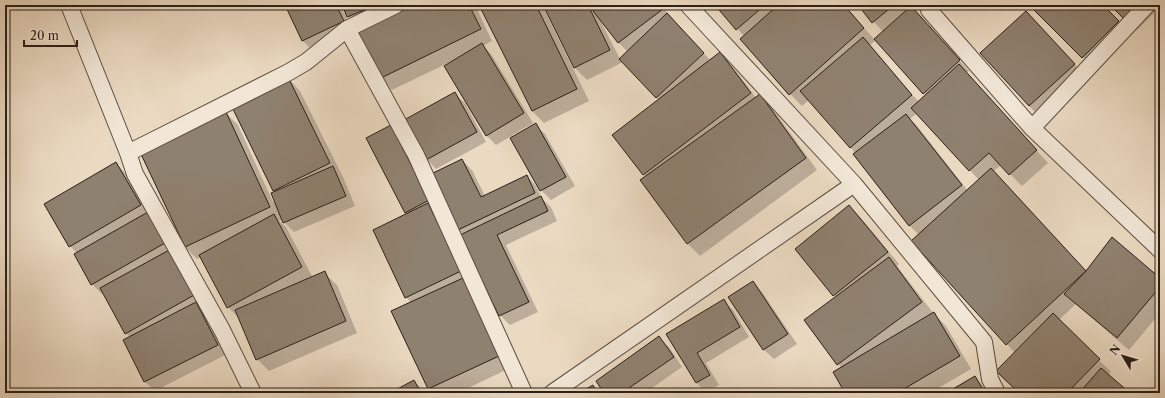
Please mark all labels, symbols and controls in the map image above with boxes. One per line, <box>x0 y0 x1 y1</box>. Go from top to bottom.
scale bar <box>24 22 77 48</box>
text: 20 m <box>30 28 59 43</box>
north arrow <box>1103 336 1143 376</box>
text: N <box>1107 341 1124 358</box>

